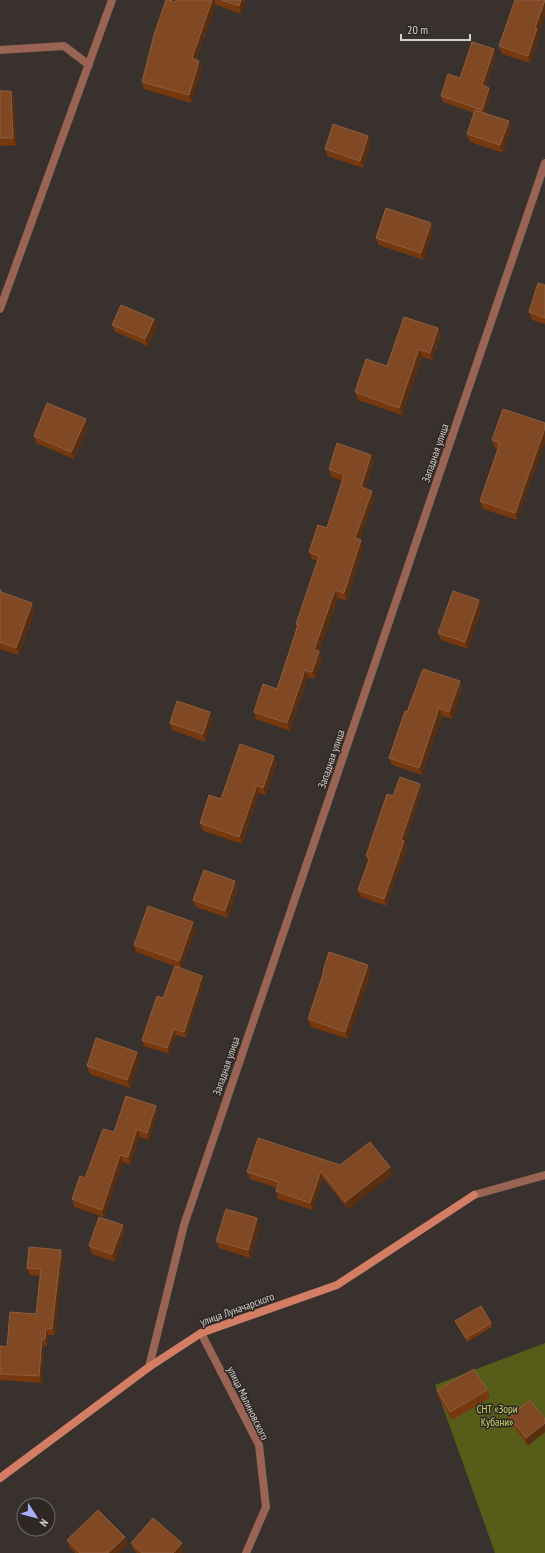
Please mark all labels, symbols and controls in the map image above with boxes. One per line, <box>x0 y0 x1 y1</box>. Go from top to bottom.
scale bar <box>401 16 470 42</box>
text: 20 m <box>407 22 428 37</box>
street label: Западная улица <box>418 422 452 484</box>
street label: Западная улица <box>314 728 348 790</box>
street label: Западная улица <box>209 1035 243 1097</box>
street label: улица Луначарского <box>198 1289 276 1329</box>
street label: улица Малиновского <box>224 1364 272 1442</box>
park label: СНТ «Зори Кубани» <box>476 1402 518 1429</box>
north arrow <box>16 1497 56 1537</box>
text: N <box>37 1516 52 1529</box>

